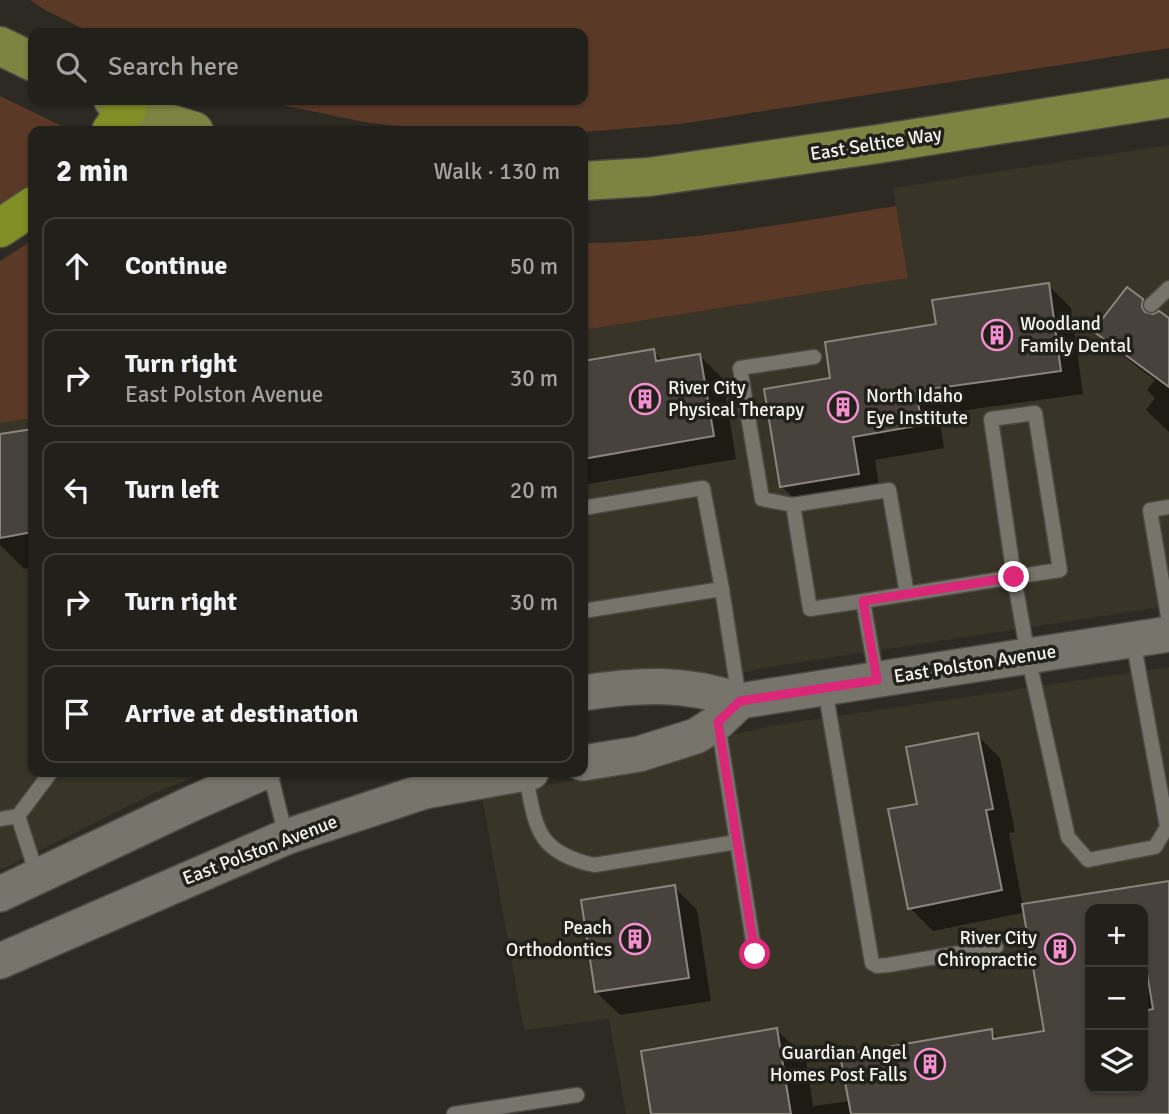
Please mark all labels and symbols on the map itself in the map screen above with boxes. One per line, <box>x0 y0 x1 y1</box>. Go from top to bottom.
street label: East Seltice Way <box>808 122 944 166</box>
place label: Woodland Family Dental <box>1020 312 1132 358</box>
building icon: Woodland Family Dental <box>980 318 1014 352</box>
place label: River City Physical Therapy <box>668 376 804 422</box>
building icon: River City Physical Therapy <box>628 382 662 416</box>
place label: North Idaho Eye Institute <box>866 384 968 430</box>
building icon: North Idaho Eye Institute <box>826 390 860 424</box>
route end <box>998 561 1029 592</box>
street label: East Polston Avenue <box>892 639 1058 689</box>
street label: East Polston Avenue <box>179 809 341 891</box>
place label: Peach Orthodontics <box>506 916 612 962</box>
building icon: Peach Orthodontics <box>618 922 652 956</box>
place label: River City Chiropractic <box>937 926 1037 972</box>
building icon: River City Chiropractic <box>1043 932 1077 966</box>
route start <box>739 938 770 969</box>
place label: Guardian Angel Homes Post Falls <box>770 1041 907 1087</box>
building icon: Guardian Angel Homes Post Falls <box>913 1047 947 1081</box>

